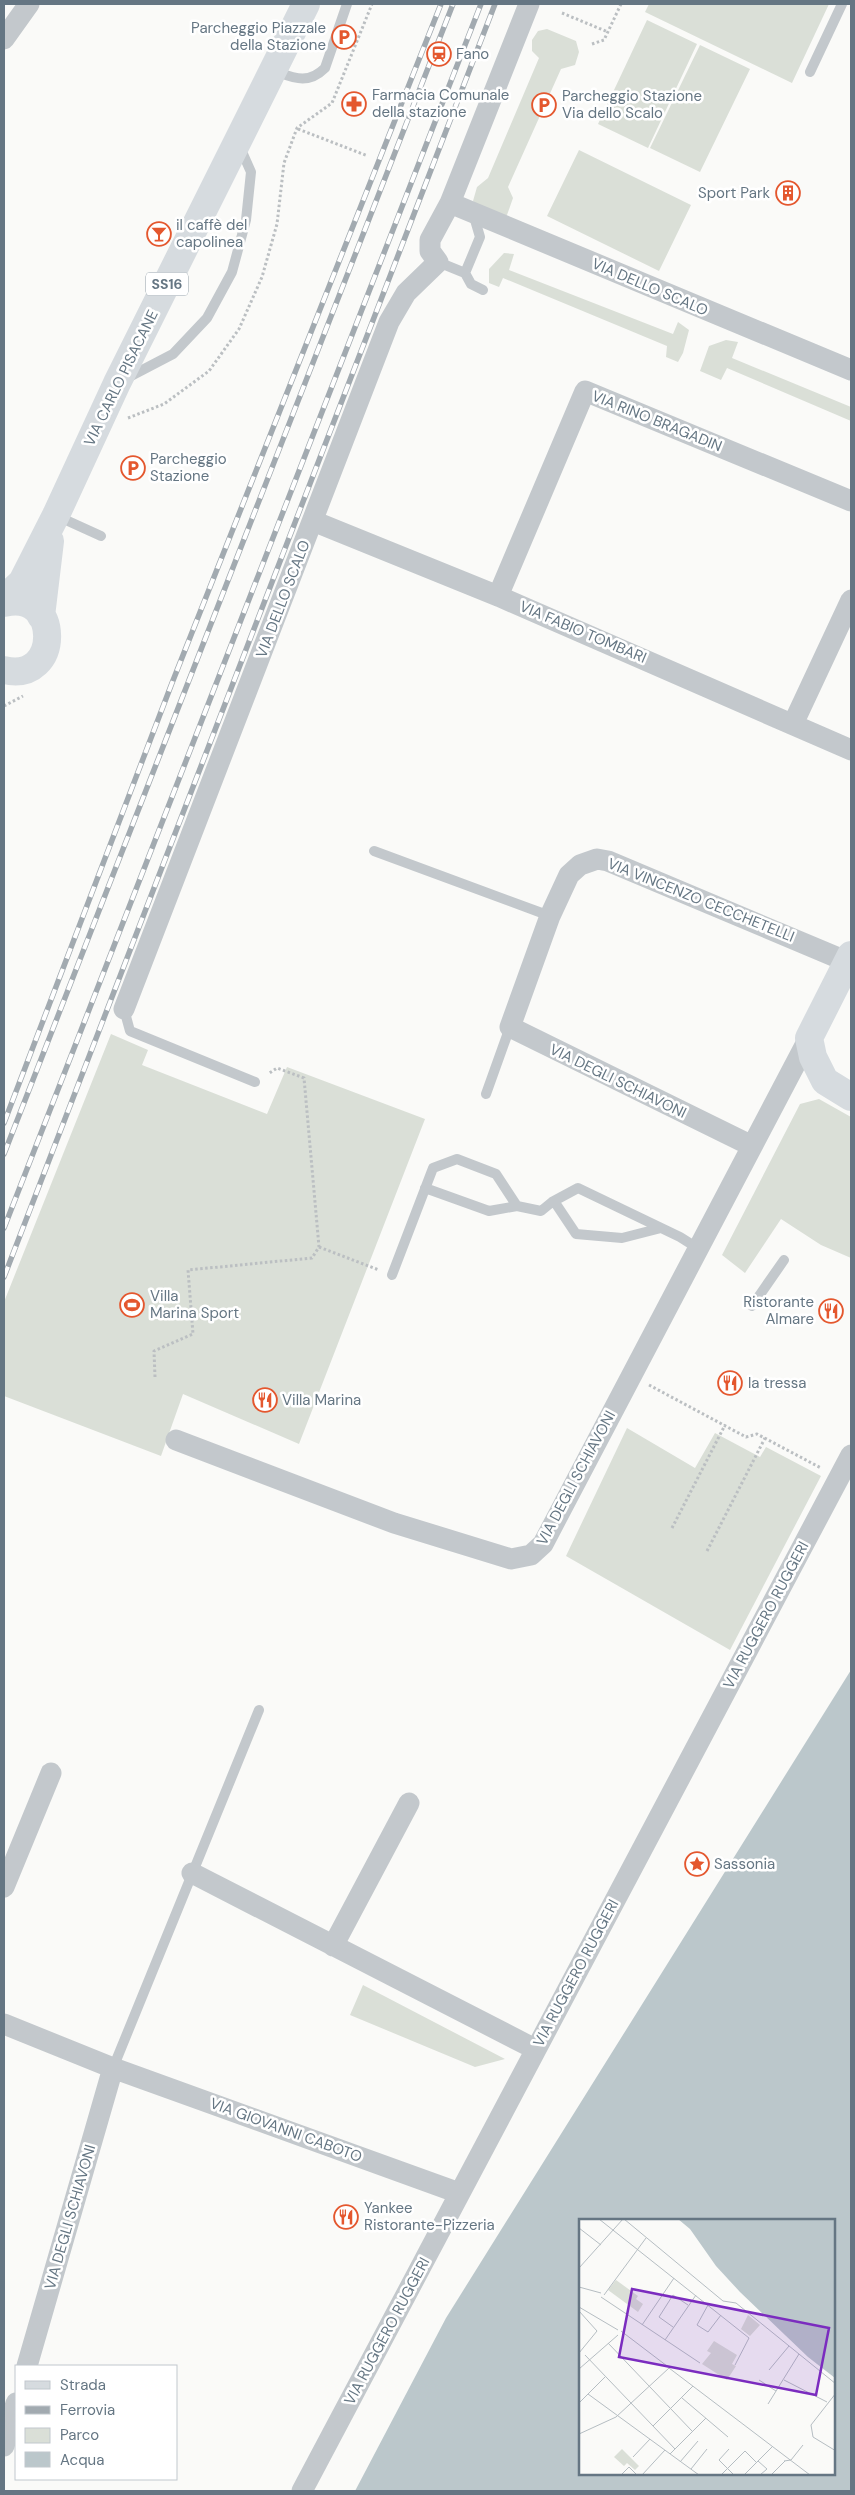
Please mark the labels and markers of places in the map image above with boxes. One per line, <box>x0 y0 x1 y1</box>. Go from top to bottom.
place label: Parcheggio Piazzale della Stazione <box>191 18 326 55</box>
parking icon: Parcheggio Piazzale della Stazione <box>331 24 357 50</box>
station icon: Fano <box>426 41 452 67</box>
place label: Fano <box>456 44 489 64</box>
place label: Farmacia Comunale della stazione <box>372 85 509 122</box>
place label: Parcheggio Stazione Via dello Scalo <box>562 86 702 123</box>
pharmacy icon: Farmacia Comunale della stazione <box>341 91 367 117</box>
parking icon: Parcheggio Stazione Via dello Scalo <box>531 92 557 118</box>
building icon: Sport Park <box>775 180 801 206</box>
place label: Sport Park <box>698 183 770 203</box>
place label: il caffè del capolinea <box>176 215 247 252</box>
bar icon: il caffè del capolinea <box>146 221 172 247</box>
place label: Parcheggio Stazione <box>150 449 227 486</box>
parking icon: Parcheggio Stazione <box>120 455 146 481</box>
place label: Villa Marina Sport <box>150 1286 239 1323</box>
sports icon: Villa Marina Sport <box>119 1292 145 1318</box>
place label: Ristorante Almare <box>743 1292 814 1329</box>
restaurant icon: Ristorante Almare <box>818 1298 844 1324</box>
restaurant icon: la tressa <box>717 1370 743 1396</box>
place label: la tressa <box>748 1373 806 1393</box>
restaurant icon: Villa Marina <box>252 1387 278 1413</box>
place label: Villa Marina <box>282 1390 361 1410</box>
place icon: Sassonia <box>684 1851 710 1877</box>
place label: Sassonia <box>714 1854 775 1874</box>
place label: Yankee Ristorante-Pizzeria <box>364 2198 495 2235</box>
restaurant icon: Yankee Ristorante-Pizzeria <box>333 2204 359 2230</box>

